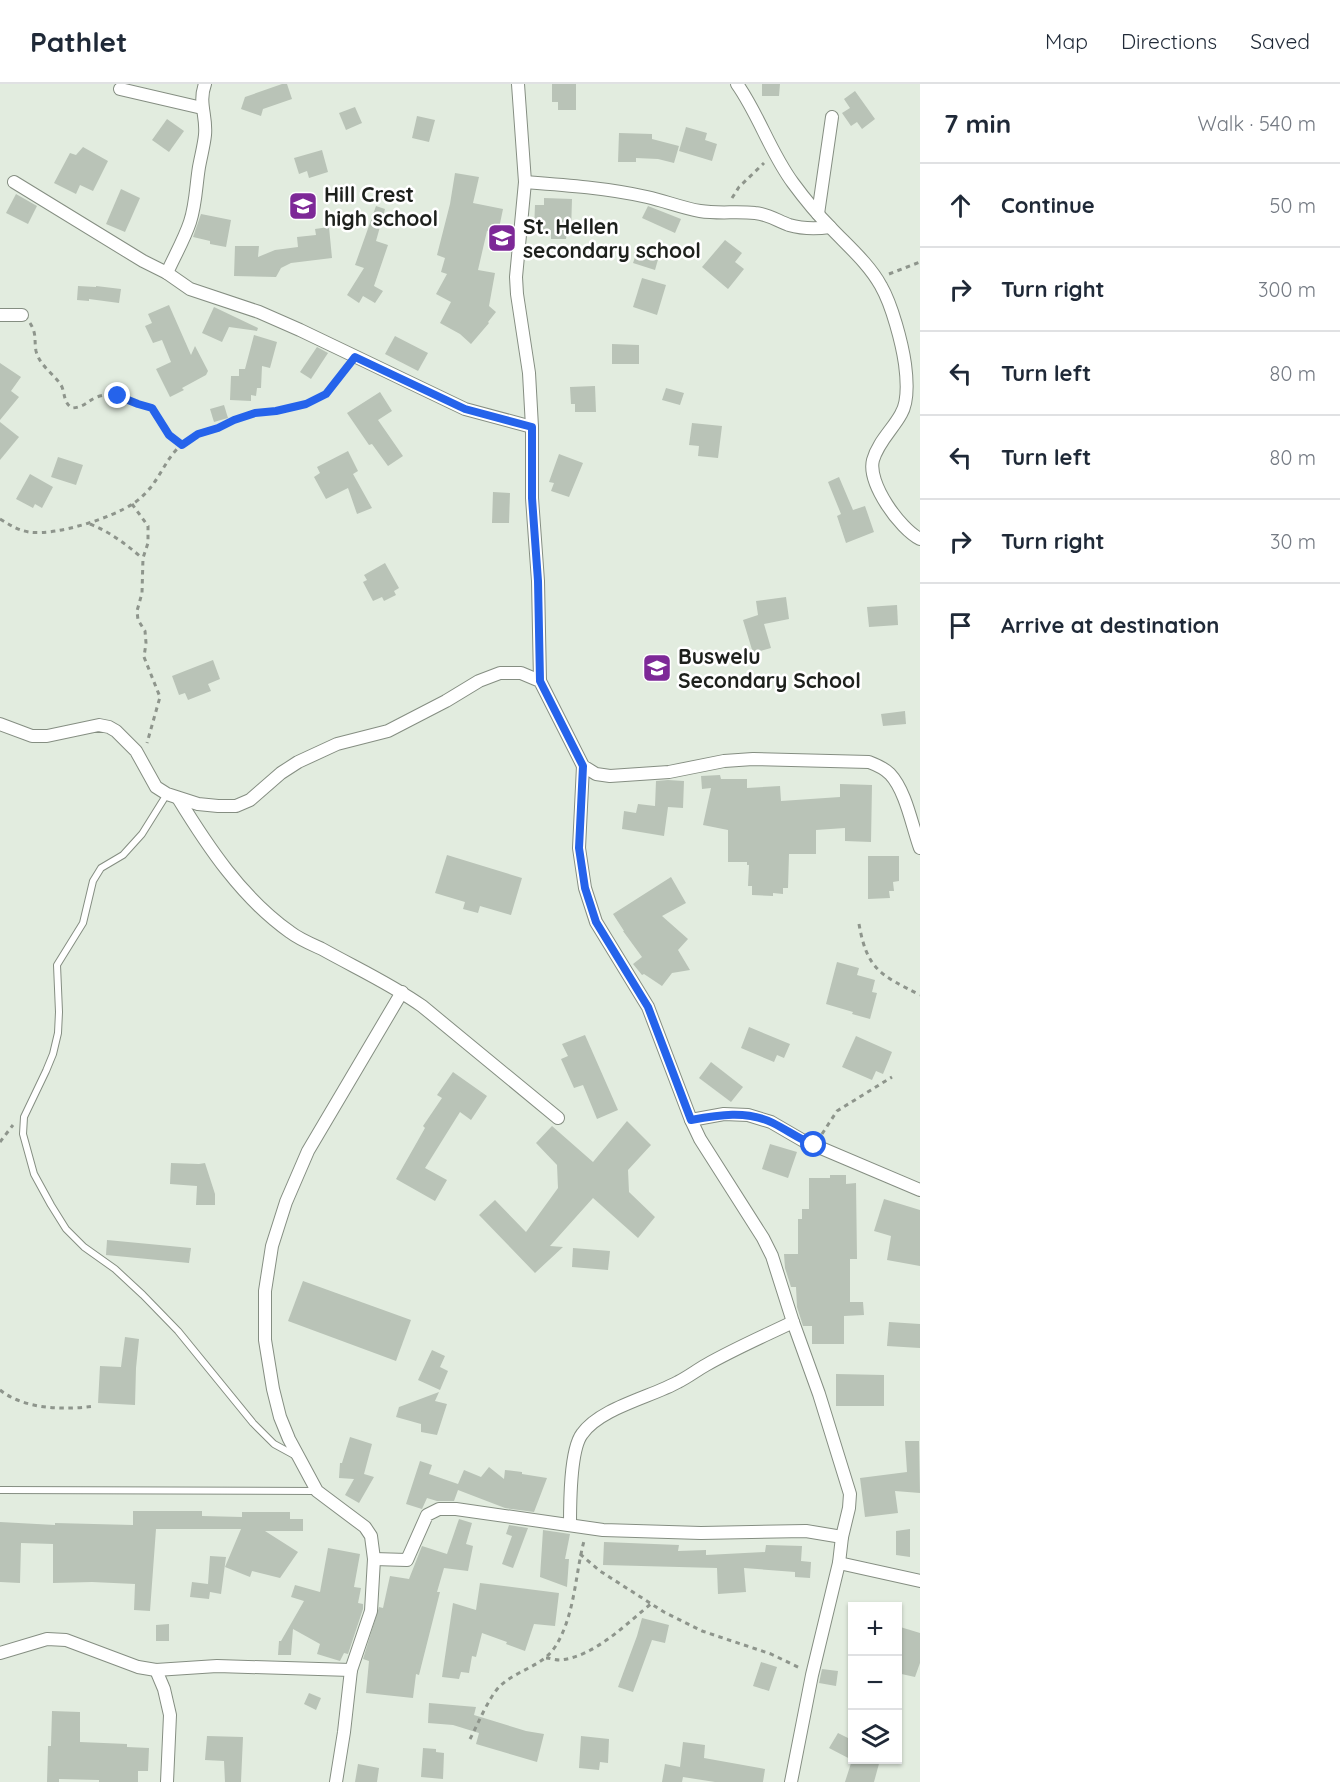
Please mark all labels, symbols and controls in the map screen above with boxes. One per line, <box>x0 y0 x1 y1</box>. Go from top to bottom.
text: Pathlet <box>30 24 127 59</box>
text: Map <box>1045 28 1088 54</box>
text: Directions <box>1121 28 1217 54</box>
text: Saved <box>1250 28 1310 54</box>
text: 7 min <box>944 107 1011 140</box>
text: Walk · 540 m <box>1198 111 1316 136</box>
place label: Hill Crest high school <box>324 181 438 231</box>
icon: ahead <box>944 189 977 222</box>
school or university icon: Hill Crest high school <box>287 190 319 222</box>
text: Continue <box>1001 191 1095 219</box>
text: 50 m <box>1270 193 1316 218</box>
place label: St. Hellen secondary school <box>523 213 701 263</box>
school or university icon: St. Hellen secondary school <box>486 222 518 254</box>
icon: right <box>944 273 977 306</box>
text: Turn right <box>1001 275 1105 303</box>
text: 300 m <box>1258 277 1316 302</box>
icon: left <box>944 357 977 390</box>
text: Turn left <box>1001 359 1091 387</box>
text: 80 m <box>1270 361 1316 386</box>
route end <box>104 382 130 408</box>
icon: left <box>944 441 977 474</box>
text: Turn left <box>1001 443 1091 471</box>
text: 80 m <box>1270 445 1316 470</box>
icon: right <box>944 525 977 558</box>
text: Turn right <box>1001 527 1105 555</box>
text: 30 m <box>1270 529 1316 554</box>
icon: arrive <box>944 609 977 642</box>
text: Arrive at destination <box>1001 611 1219 639</box>
place label: Buswelu Secondary School <box>678 643 861 693</box>
school or university icon: Buswelu Secondary School <box>641 652 673 684</box>
route start <box>800 1131 826 1157</box>
map controls <box>848 1602 902 1764</box>
button: + <box>848 1602 902 1656</box>
button: − <box>848 1656 902 1710</box>
button: layers <box>848 1710 902 1764</box>

